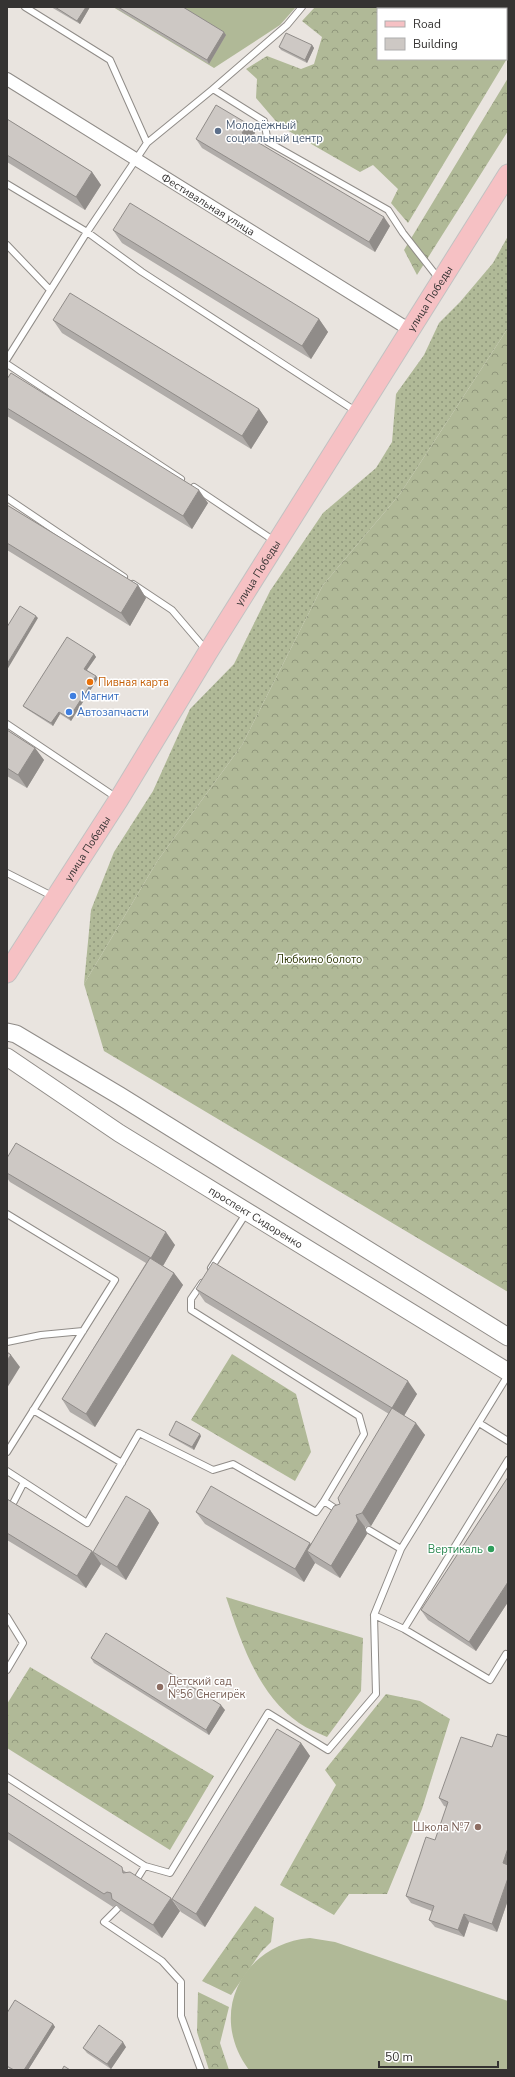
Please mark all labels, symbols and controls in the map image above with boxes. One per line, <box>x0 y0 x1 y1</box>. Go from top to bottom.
legend <box>377 8 507 60</box>
text: Road <box>413 16 441 32</box>
text: Building <box>413 36 458 52</box>
place label: Молодёжный социальный центр <box>226 118 323 146</box>
marker: Молодёжный социальный центр <box>213 126 223 136</box>
street label: Фестивальная улица <box>158 169 258 239</box>
street label: улица Победы <box>404 263 456 334</box>
street label: улица Победы <box>231 537 284 609</box>
place label: Пивная карта <box>98 675 169 690</box>
marker: Пивная карта <box>85 677 95 687</box>
place label: Магнит <box>81 689 119 704</box>
marker: Магнит <box>68 691 78 701</box>
place label: Автозапчасти <box>77 705 149 720</box>
marker: Автозапчасти <box>64 707 74 717</box>
street label: улица Победы <box>61 813 114 884</box>
park label: Любкино болото <box>276 952 362 967</box>
street label: проспект Сидоренко <box>206 1182 306 1252</box>
place label: Вертикаль <box>428 1542 483 1557</box>
marker: Вертикаль <box>486 1544 496 1554</box>
place label: Детский сад №56 Снегирёк <box>168 1674 245 1702</box>
marker: Детский сад №56 Снегирёк <box>155 1682 165 1692</box>
place label: Школа №7 <box>413 1820 470 1835</box>
marker: Школа №7 <box>473 1822 483 1832</box>
scale bar <box>379 2043 498 2069</box>
text: 50 m <box>385 2049 413 2065</box>

